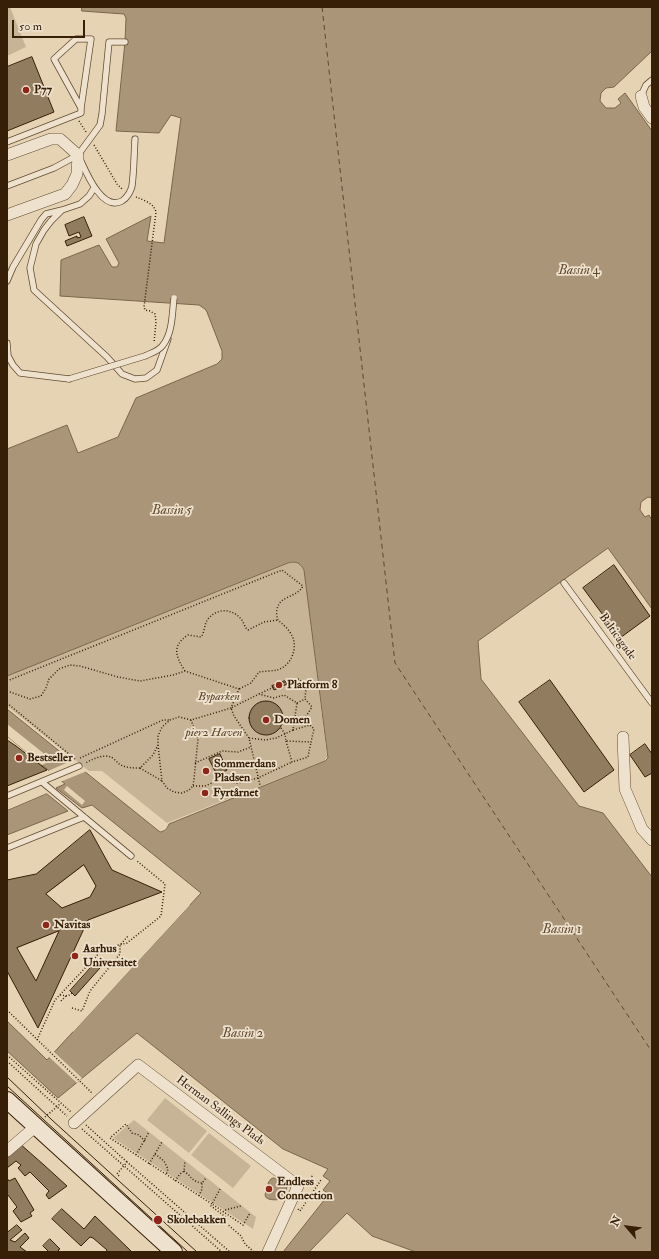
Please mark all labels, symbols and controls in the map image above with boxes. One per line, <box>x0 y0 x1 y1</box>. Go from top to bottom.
scale bar <box>14 12 87 38</box>
text: 50 m <box>19 19 42 34</box>
place label: P77 <box>34 83 52 97</box>
marker: P77 <box>21 85 31 95</box>
water label: Bassin 4 <box>558 263 600 279</box>
water label: Bassin 5 <box>152 503 192 519</box>
street label: Balticagade <box>595 611 639 663</box>
place label: Platform 8 <box>287 678 337 692</box>
marker: Platform 8 <box>274 680 284 690</box>
park label: Byparken <box>198 690 240 704</box>
place label: Domen <box>274 713 310 727</box>
marker: Domen <box>261 715 271 725</box>
park label: pier2 Haven <box>186 726 242 740</box>
place label: Bestseller <box>27 751 73 765</box>
marker: Bestseller <box>14 753 24 763</box>
place label: Sommerdans Pladsen <box>214 757 276 785</box>
marker: Sommerdans Pladsen <box>201 766 211 776</box>
place label: Fyrtårnet <box>213 786 258 800</box>
marker: Fyrtårnet <box>200 788 210 798</box>
place label: Navitas <box>54 918 90 932</box>
marker: Navitas <box>41 920 51 930</box>
water label: Bassin 1 <box>543 922 581 938</box>
place label: Aarhus Universitet <box>83 942 137 970</box>
marker: Aarhus Universitet <box>70 951 80 961</box>
water label: Bassin 2 <box>223 1026 263 1042</box>
street label: Herman Sallings Plads <box>173 1073 267 1149</box>
place label: Endless Connection <box>277 1175 333 1203</box>
marker: Endless Connection <box>264 1184 274 1194</box>
north arrow <box>607 1207 647 1247</box>
place label: Skolebakken <box>167 1213 226 1227</box>
marker: Skolebakken <box>152 1214 164 1226</box>
text: N <box>608 1214 624 1229</box>

